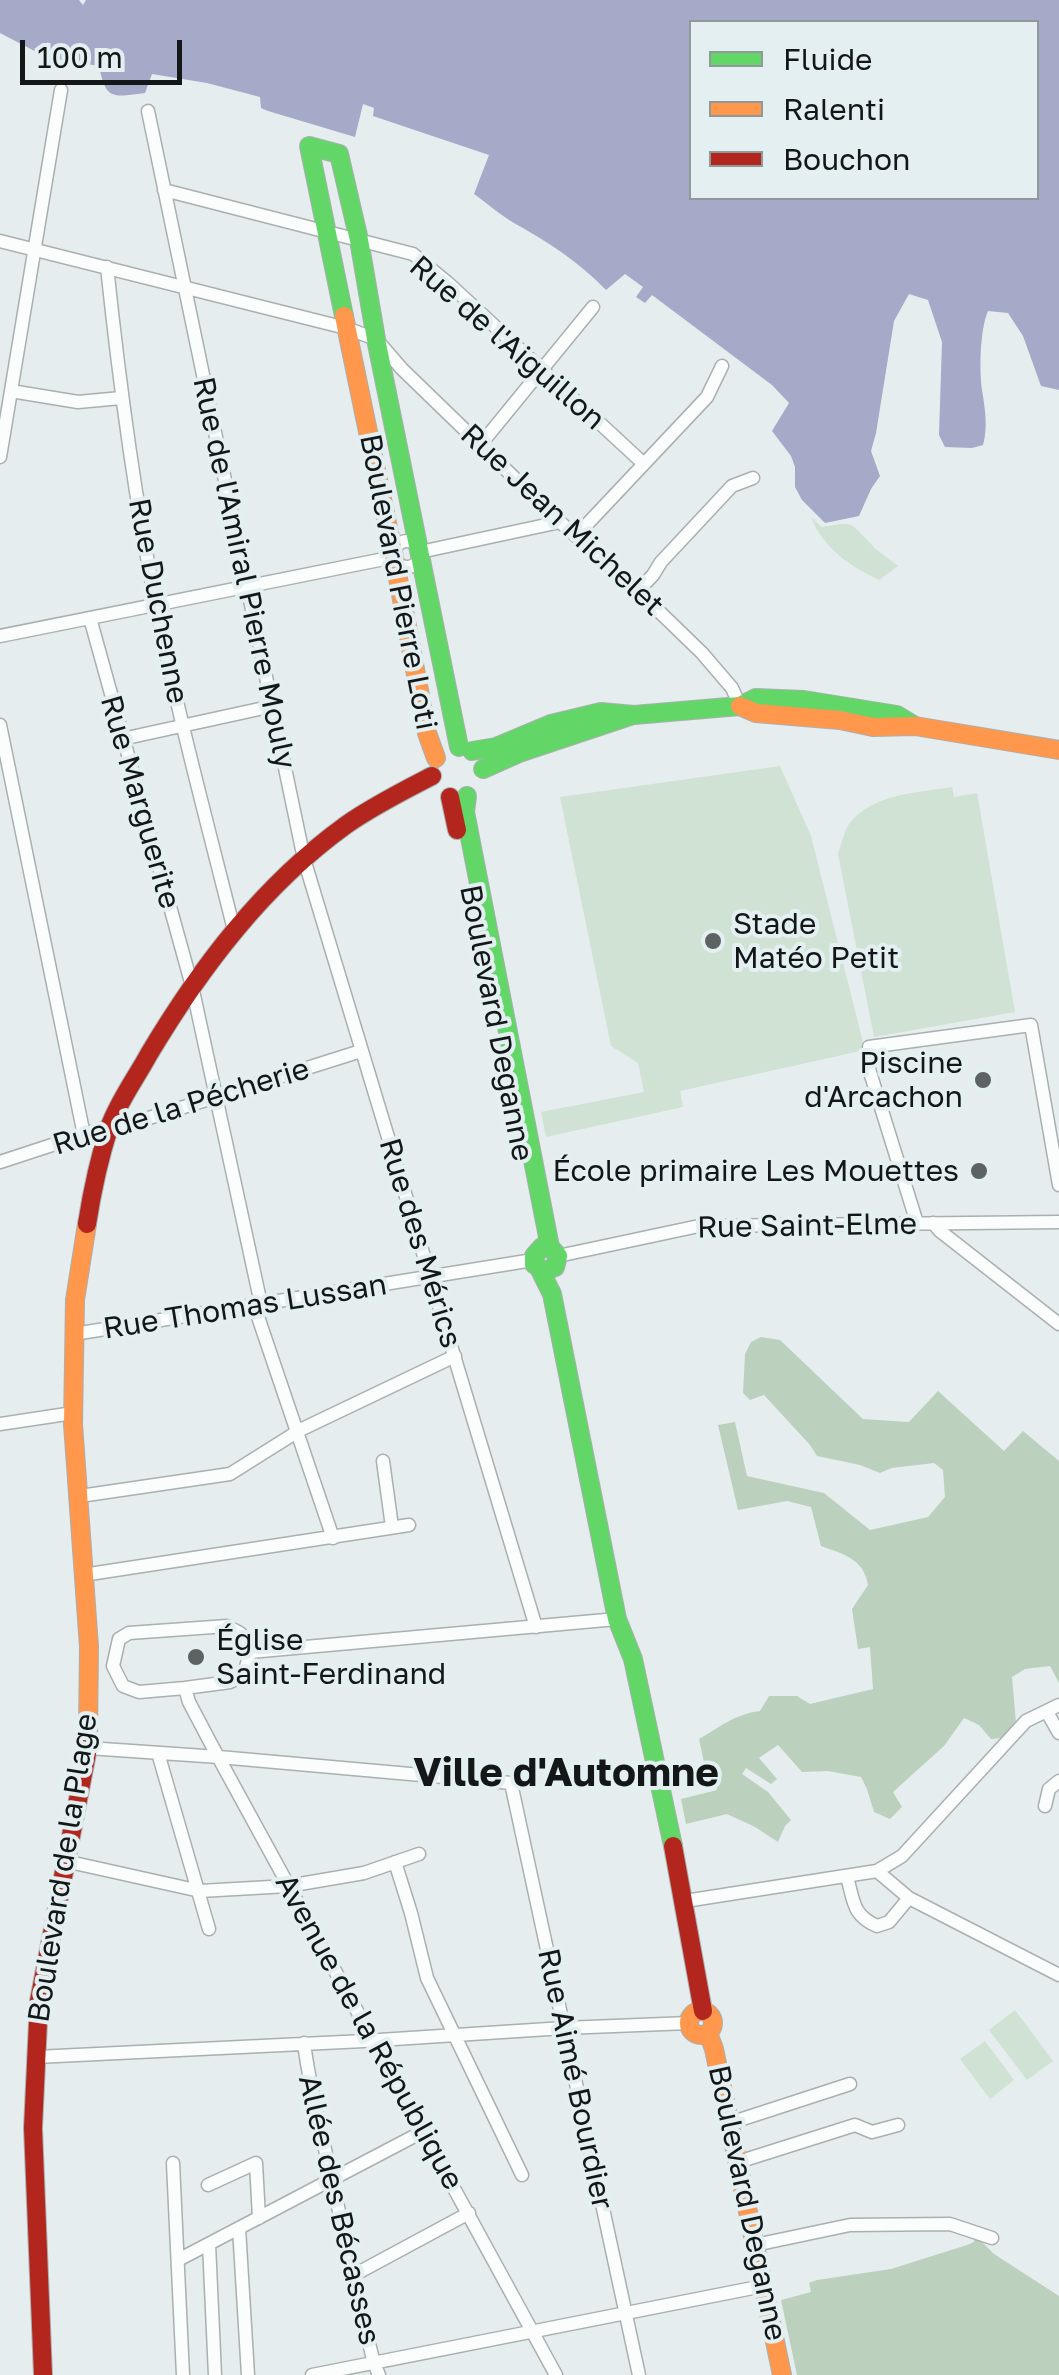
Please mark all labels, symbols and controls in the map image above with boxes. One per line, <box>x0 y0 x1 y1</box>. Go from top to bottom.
scale bar <box>25 20 188 82</box>
legend <box>689 20 1039 200</box>
text: 100 m <box>37 39 123 75</box>
text: Fluide <box>783 41 873 77</box>
text: Ralenti <box>783 91 885 127</box>
text: Bouchon <box>783 141 911 177</box>
street label: Rue de l'Aiguillon <box>402 248 612 438</box>
street label: Rue de l'Amiral Pierre Mouly <box>185 374 303 772</box>
street label: Rue Jean Michelet <box>453 417 671 623</box>
street label: Boulevard Pierre Loti <box>352 431 444 733</box>
street label: Rue Duchenne <box>120 495 196 707</box>
street label: Rue Marguerite <box>92 691 188 913</box>
street label: Boulevard Deganne <box>452 882 540 1164</box>
place label: Stade Matéo Petit <box>733 906 899 976</box>
marker: Stade Matéo Petit <box>702 930 724 952</box>
place label: Piscine d'Arcachon <box>804 1045 963 1116</box>
street label: Rue de la Pécherie <box>48 1051 314 1163</box>
marker: Piscine d'Arcachon <box>972 1069 994 1091</box>
street label: Rue des Mérics <box>371 1134 469 1352</box>
place label: École primaire Les Mouettes <box>552 1153 959 1189</box>
marker: École primaire Les Mouettes <box>968 1160 990 1182</box>
street label: Rue Saint-Elme <box>697 1206 917 1246</box>
street label: Rue Thomas Lussan <box>101 1267 389 1347</box>
place label: Église Saint-Ferdinand <box>216 1622 446 1692</box>
marker: Église Saint-Ferdinand <box>185 1646 207 1668</box>
street label: Boulevard de la Plage <box>21 1711 105 2025</box>
district label: Ville d'Automne <box>413 1749 719 1797</box>
street label: Avenue de la République <box>267 1868 471 2196</box>
street label: Rue Aimé Bourdier <box>530 1945 620 2213</box>
street label: Boulevard Deganne <box>700 2062 794 2344</box>
street label: Allée des Bécasses <box>290 2072 388 2348</box>

